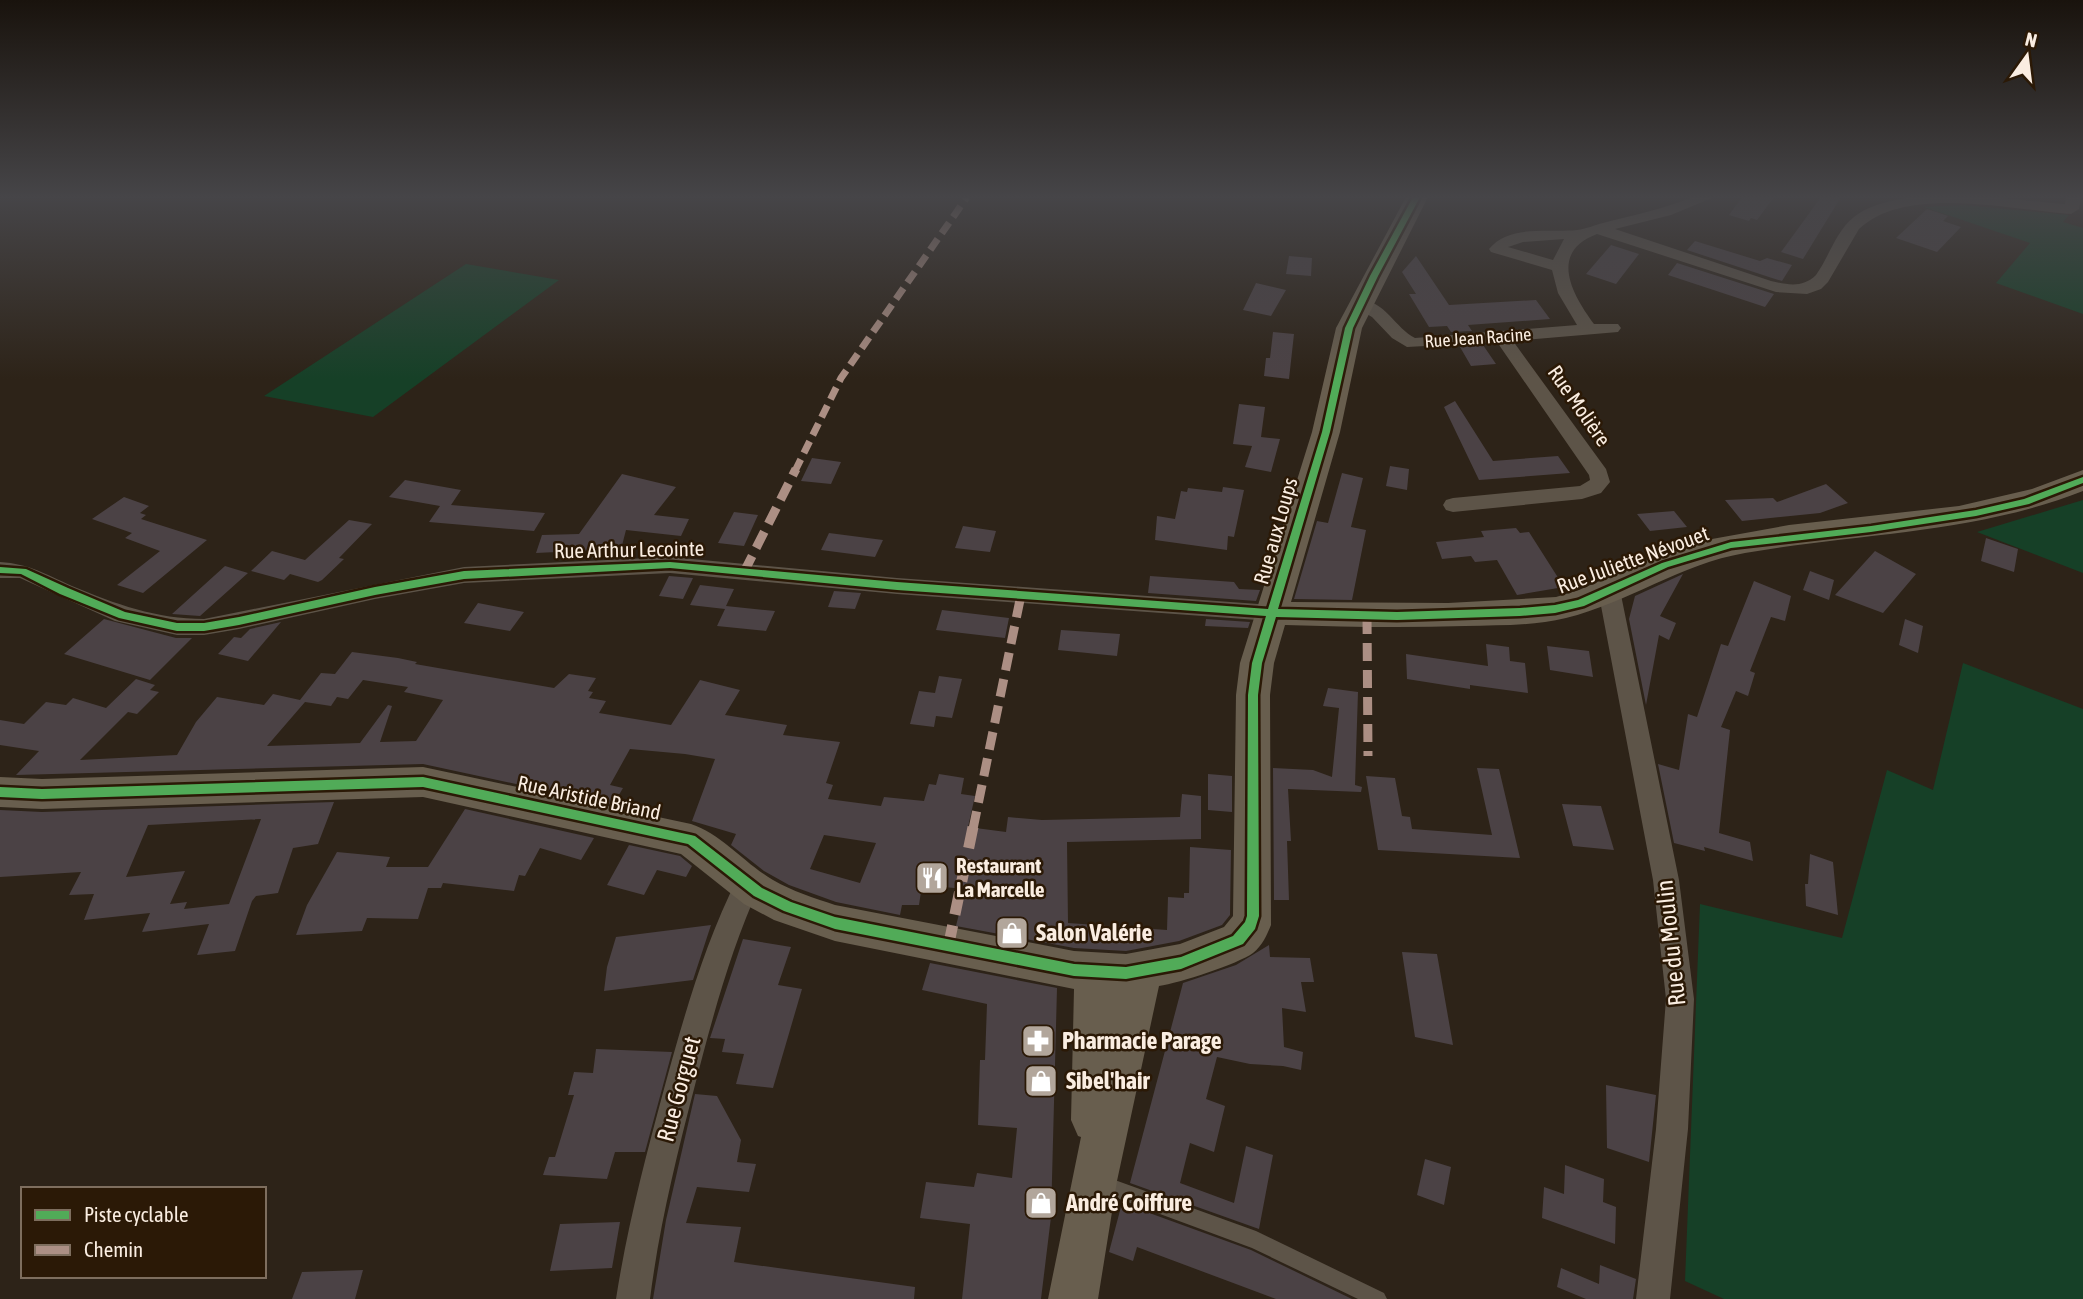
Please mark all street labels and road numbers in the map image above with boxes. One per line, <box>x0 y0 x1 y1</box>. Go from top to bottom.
street label: Rue Jean Racine <box>1424 323 1532 352</box>
street label: Rue Molière <box>1543 361 1616 450</box>
street label: Rue aux Loups <box>1248 475 1302 587</box>
street label: Rue Juliette Névouet <box>1553 520 1712 598</box>
street label: Rue Arthur Lecointe <box>554 536 704 562</box>
street label: Rue Aristide Briand <box>515 770 663 824</box>
street label: Rue du Moulin <box>1650 879 1691 1007</box>
street label: Rue Gorguet <box>652 1033 706 1144</box>

